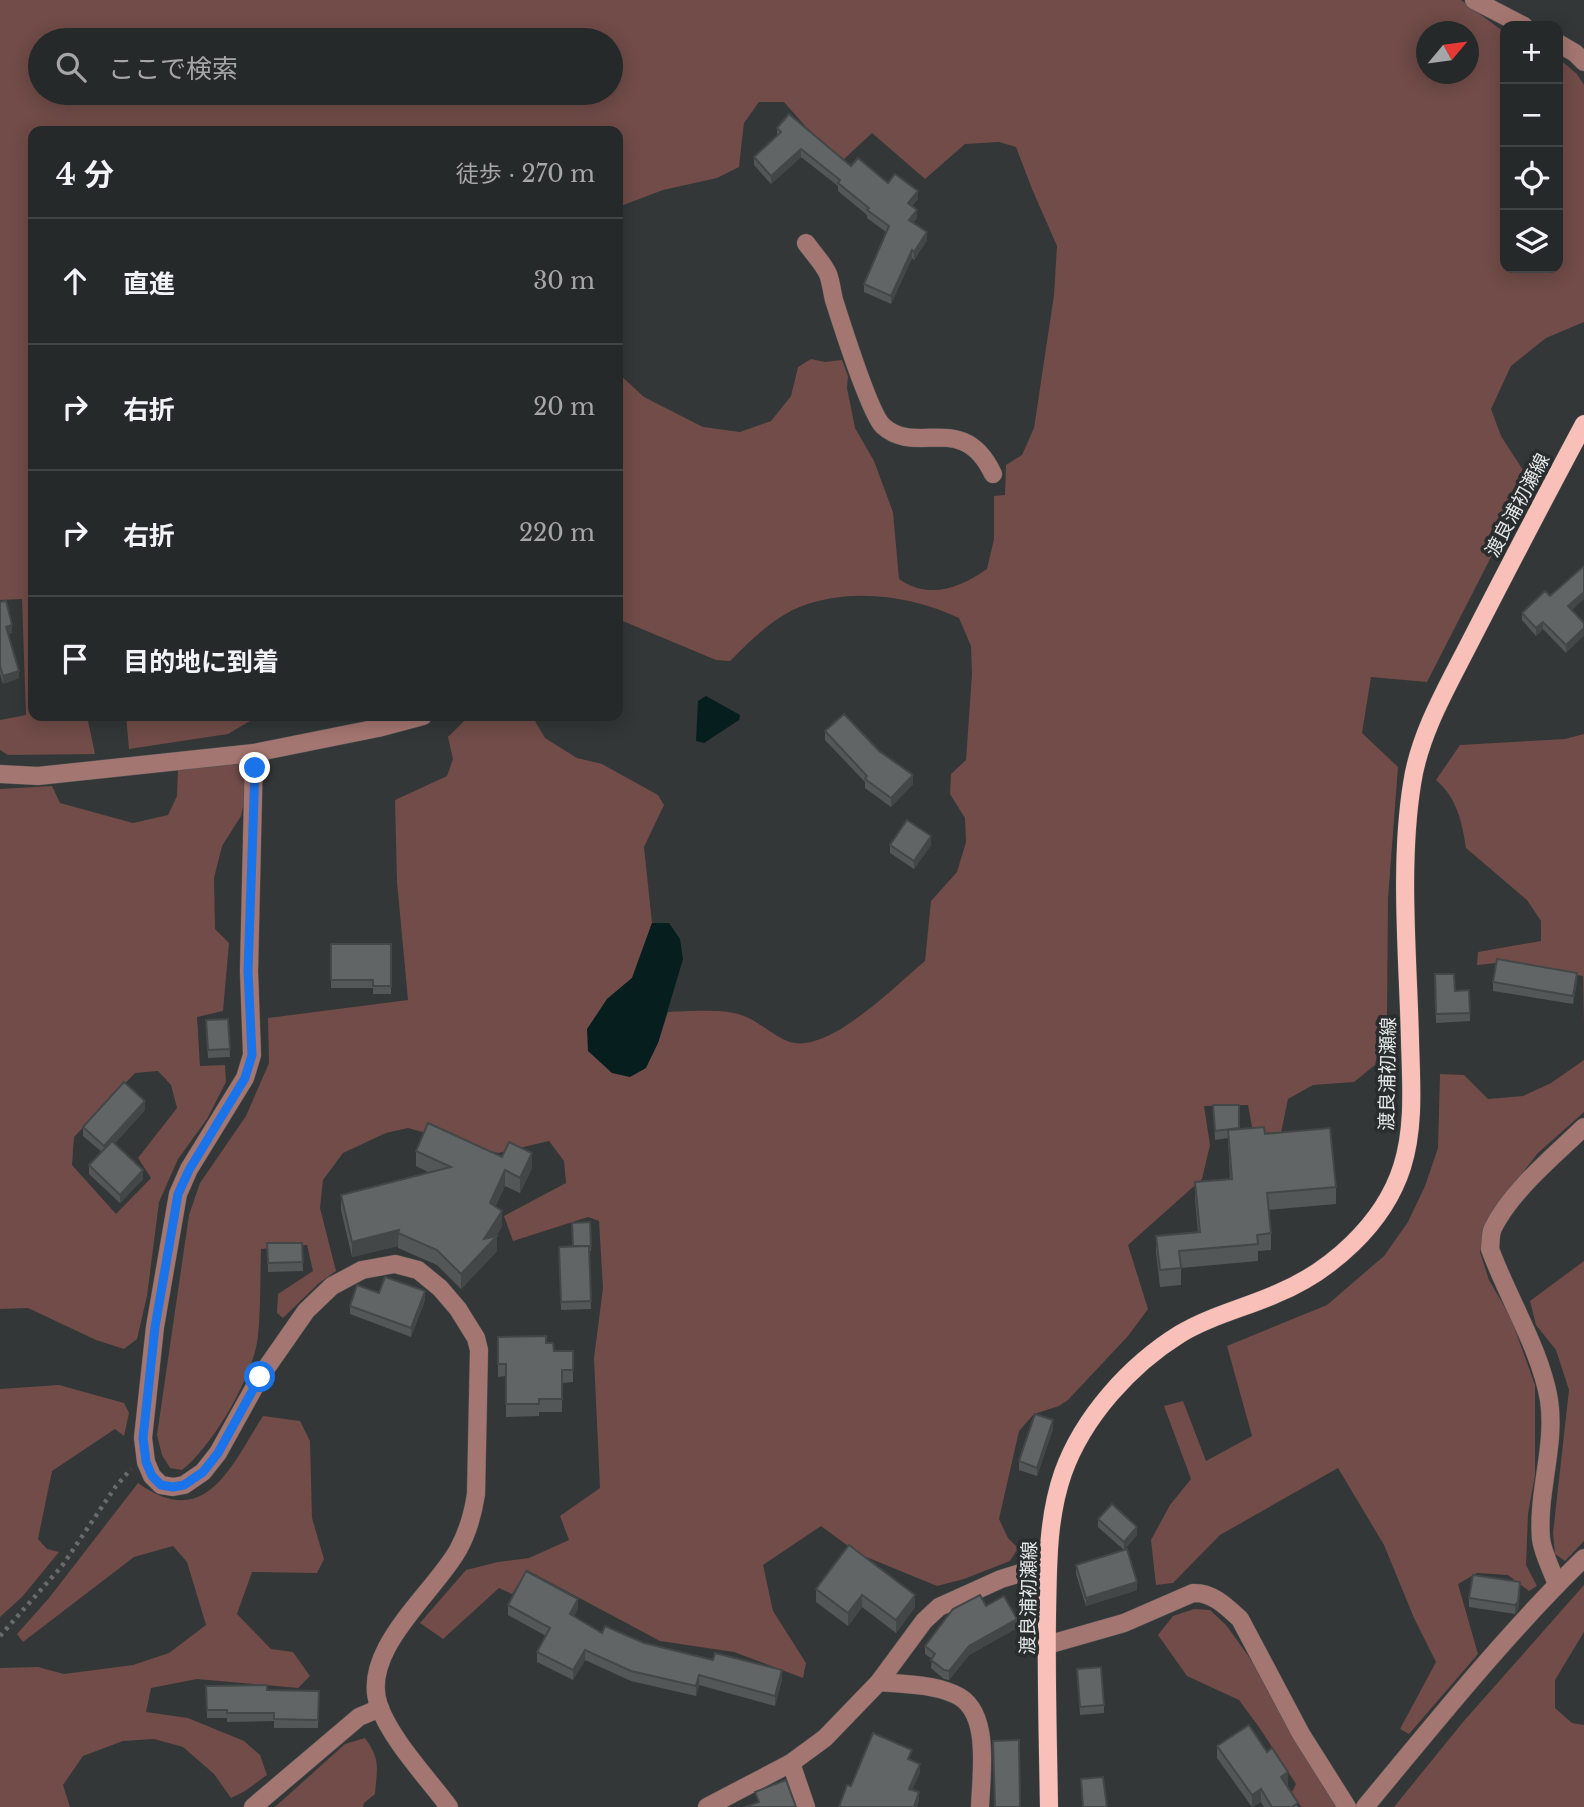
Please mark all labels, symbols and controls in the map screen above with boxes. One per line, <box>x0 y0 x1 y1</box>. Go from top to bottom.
north arrow <box>1416 21 1479 84</box>
map controls <box>1500 21 1563 273</box>
button: + <box>1500 21 1563 84</box>
search box <box>28 28 623 105</box>
icon: search <box>52 48 90 86</box>
text: ここで検索 <box>108 53 238 85</box>
button: − <box>1500 84 1563 147</box>
button: locate <box>1500 147 1563 210</box>
text: 4 分 <box>56 156 114 193</box>
text: 徒歩 · 270 m <box>456 160 595 188</box>
button: layers <box>1500 210 1563 273</box>
icon: ahead <box>56 262 94 300</box>
text: 30 m <box>533 267 595 295</box>
text: 直進 <box>123 268 175 300</box>
icon: right <box>56 388 94 426</box>
text: 20 m <box>533 393 595 421</box>
text: 右折 <box>123 394 175 426</box>
street label: 渡良浦初瀬線 <box>1481 450 1554 561</box>
icon: right <box>56 514 94 552</box>
text: 220 m <box>519 519 595 547</box>
text: 右折 <box>123 520 175 552</box>
icon: arrive <box>56 640 94 678</box>
text: 目的地に到着 <box>123 646 279 678</box>
route end <box>239 752 270 783</box>
street label: 渡良浦初瀬線 <box>1375 1017 1400 1131</box>
route start <box>244 1361 275 1392</box>
street label: 渡良浦初瀬線 <box>1016 1541 1041 1655</box>

